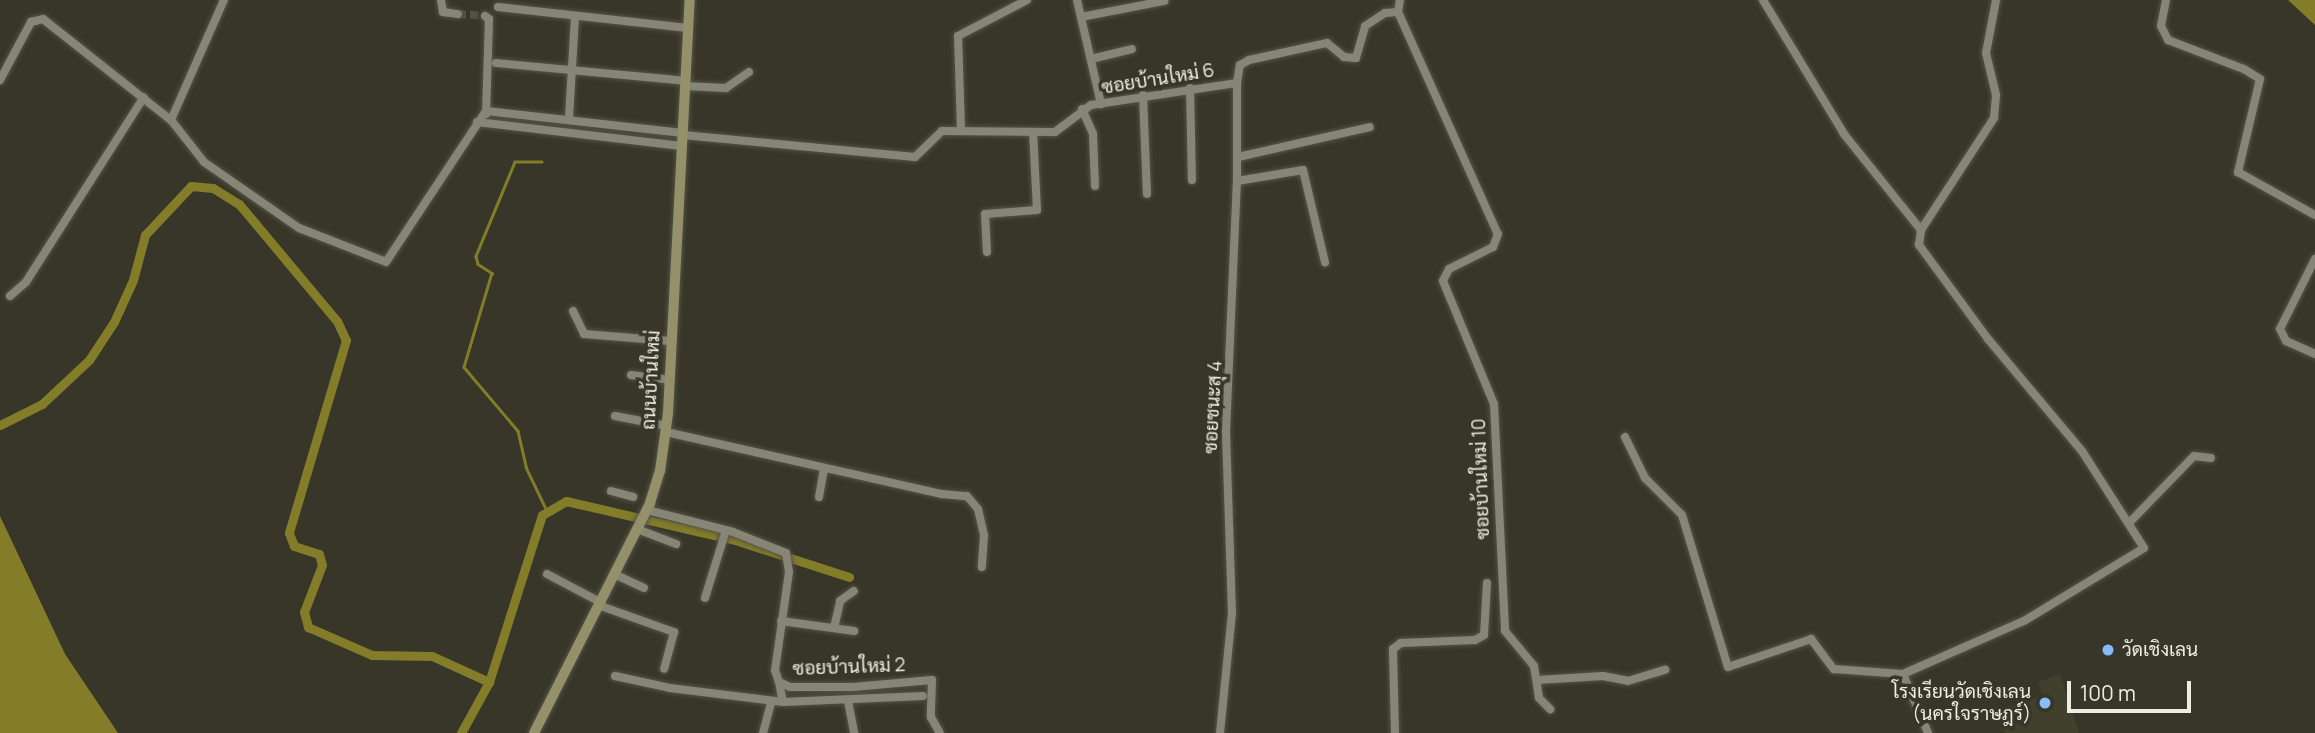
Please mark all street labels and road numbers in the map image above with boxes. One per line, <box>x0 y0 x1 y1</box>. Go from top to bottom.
street label: ซอยบ้านใหม่ 6 <box>1100 59 1216 99</box>
street label: ถนนบ้านใหม่ <box>637 330 665 430</box>
street label: ซอยชนะสุ 4 <box>1199 360 1227 454</box>
street label: ซอยบ้านใหม่ 10 <box>1467 418 1495 540</box>
street label: ซอยบ้านใหม่ 2 <box>792 654 906 680</box>

